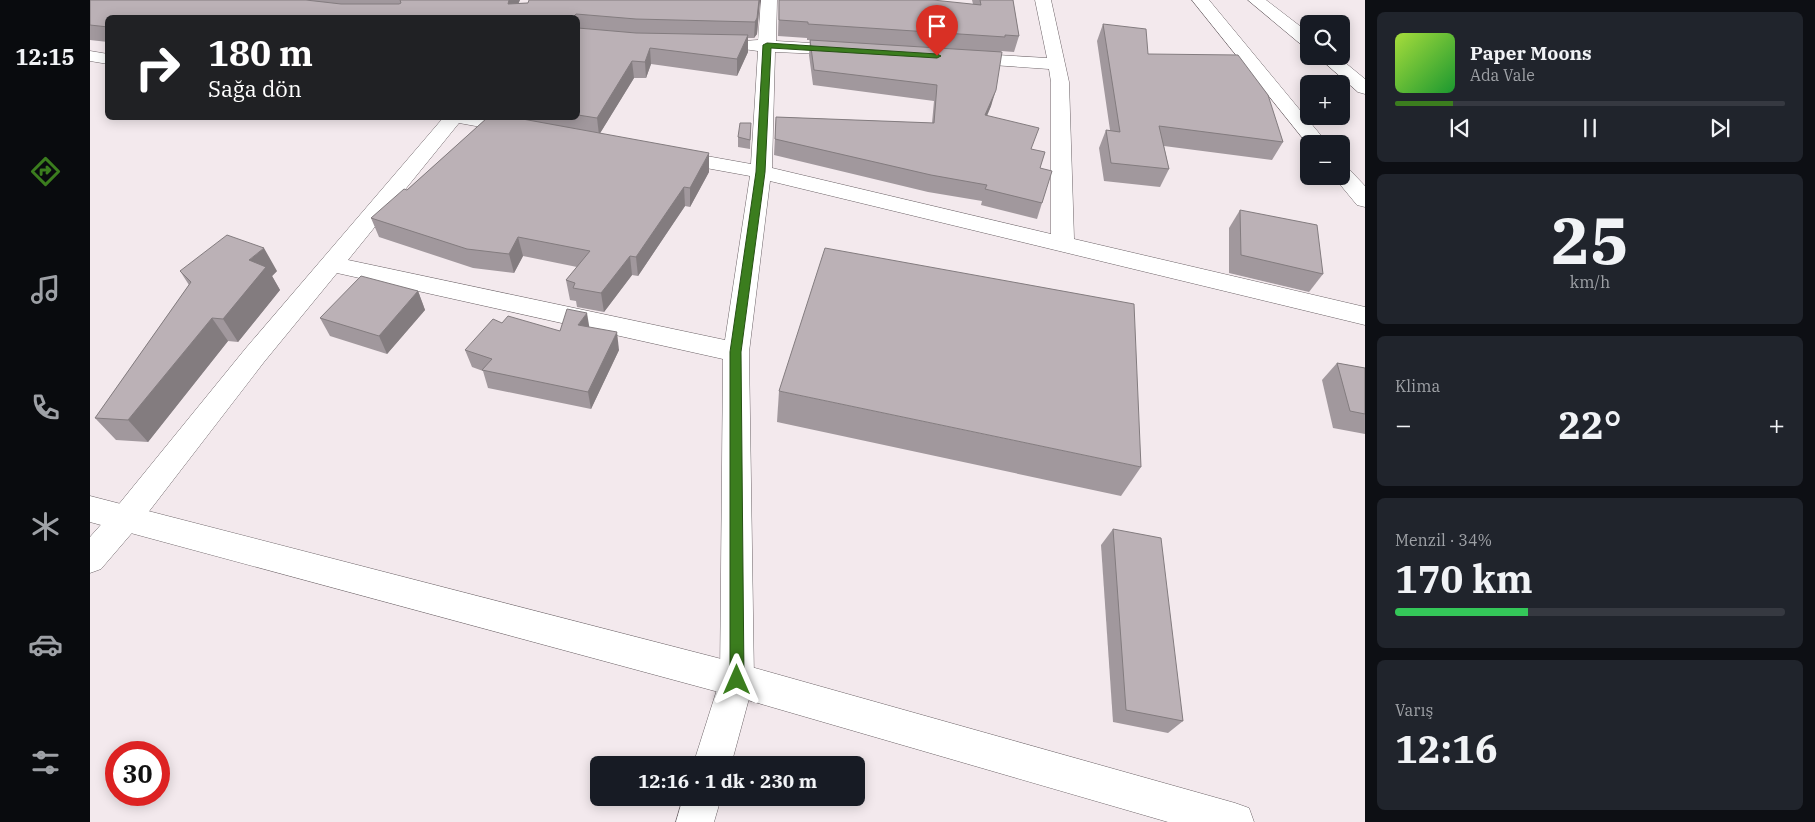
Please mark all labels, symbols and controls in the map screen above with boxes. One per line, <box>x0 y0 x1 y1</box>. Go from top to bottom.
pin <box>916 5 958 56</box>
icon: arrive <box>923 12 951 40</box>
map controls <box>1300 15 1350 185</box>
button: search <box>1300 15 1350 65</box>
text: 180 m <box>208 30 313 76</box>
icon: right <box>125 35 190 100</box>
text: Paper Moons <box>1470 41 1592 65</box>
text: 12:15 <box>15 42 75 71</box>
text: Ada Vale <box>1470 65 1535 85</box>
text: Sağa dön <box>208 74 302 103</box>
button: + <box>1300 75 1350 125</box>
icon: previous <box>1446 114 1474 142</box>
icon: pause <box>1576 114 1604 142</box>
icon: next <box>1706 114 1734 142</box>
button: − <box>1300 135 1350 185</box>
icon: directions <box>28 154 63 189</box>
text: 25 <box>1551 197 1629 282</box>
icon: music <box>28 272 63 307</box>
text: km/h <box>1570 272 1610 292</box>
text: Klima <box>1395 376 1440 396</box>
icon: phone <box>28 390 63 425</box>
text: 22° <box>1558 400 1622 449</box>
text: − <box>1395 406 1412 443</box>
text: + <box>1768 406 1785 443</box>
icon: climate <box>28 509 63 544</box>
text: Menzil · 34% <box>1395 530 1492 550</box>
text: 170 km <box>1395 554 1533 603</box>
icon: car <box>28 627 63 662</box>
position arrow <box>710 653 762 705</box>
text: Varış <box>1395 700 1433 720</box>
text: 12:16 <box>1395 724 1498 773</box>
speed limit sign: 30 <box>105 741 170 806</box>
icon: filters <box>28 745 63 780</box>
text: 12:16 · 1 dk · 230 m <box>638 769 817 793</box>

